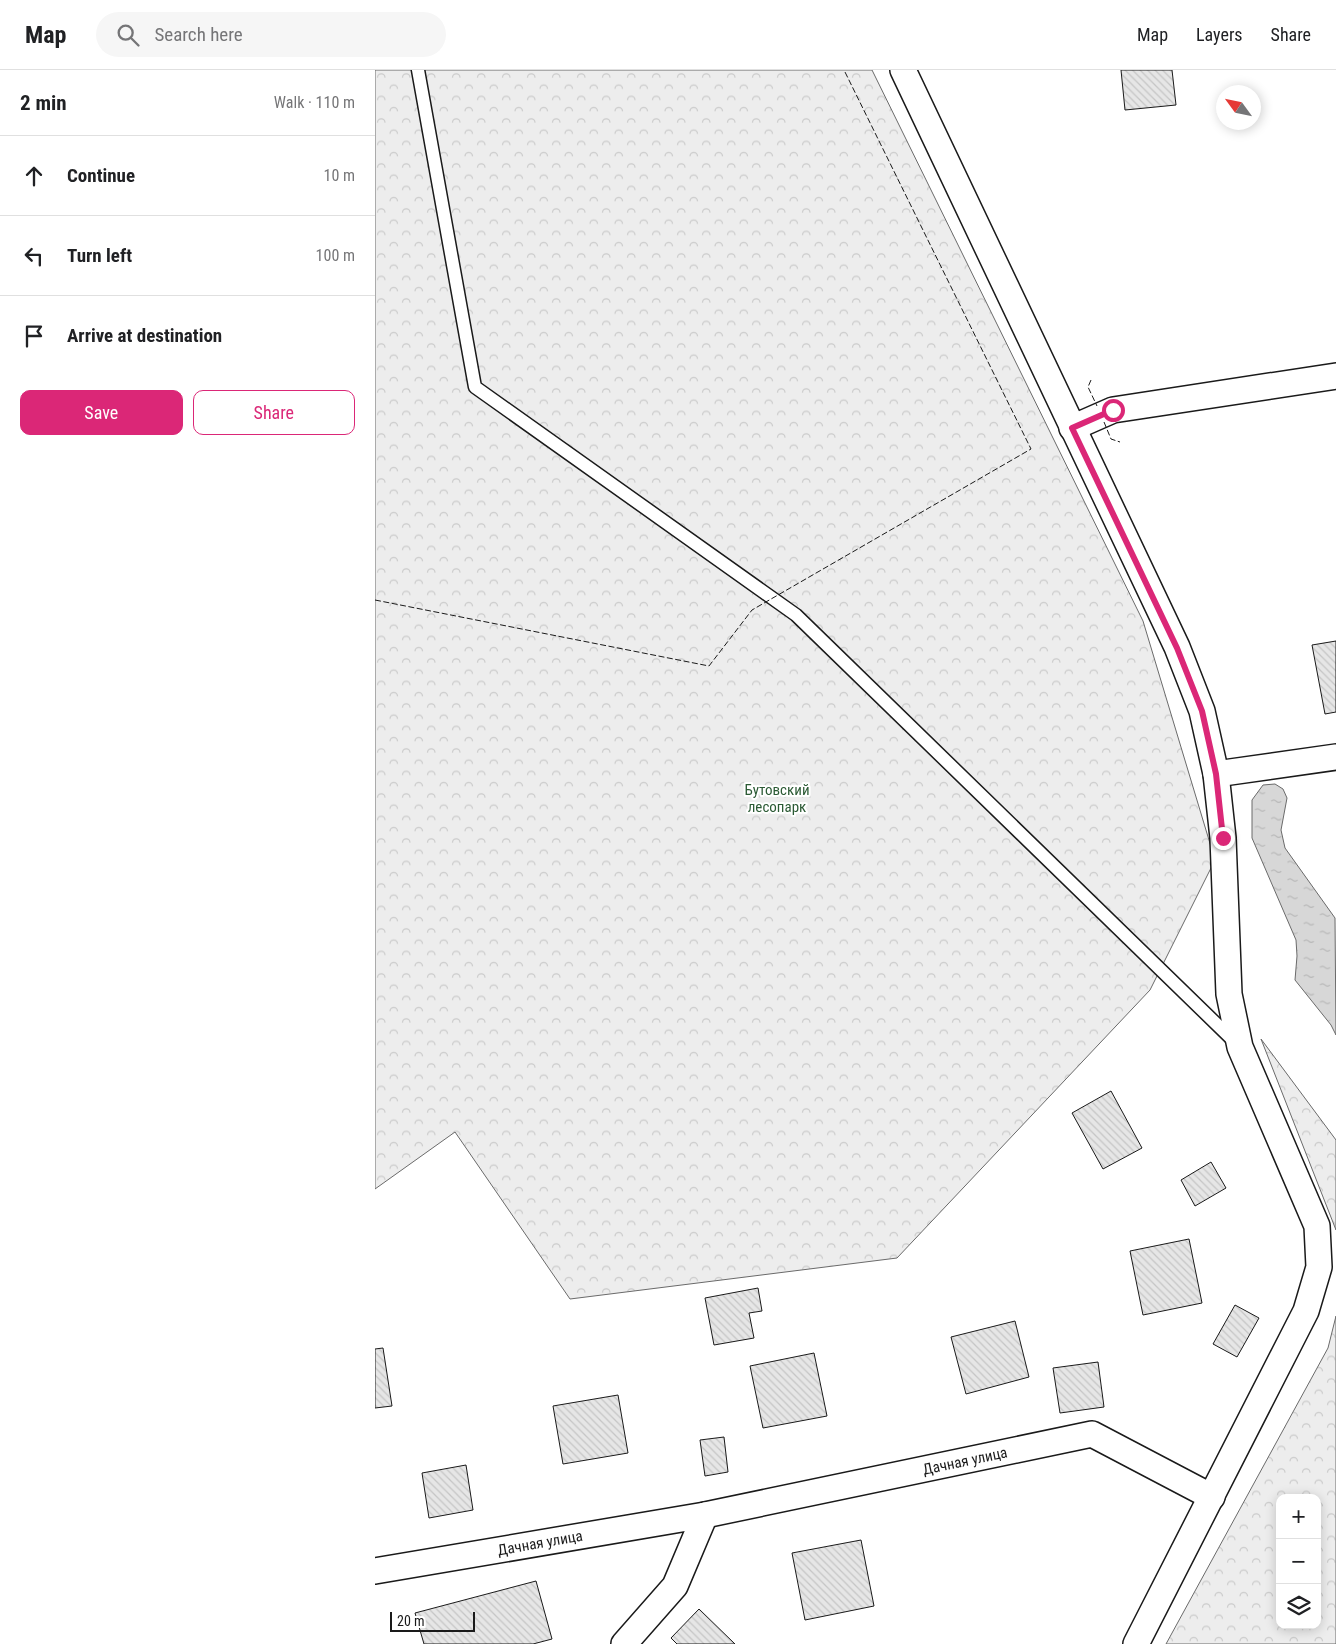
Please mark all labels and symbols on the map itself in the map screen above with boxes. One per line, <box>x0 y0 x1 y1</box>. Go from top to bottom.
north arrow <box>1216 85 1261 130</box>
route start <box>1102 399 1125 422</box>
park label: Бутовский лесопарк <box>744 781 810 816</box>
route end <box>1212 827 1235 850</box>
street label: Дачная улица <box>921 1443 1009 1479</box>
street label: Дачная улица <box>496 1527 584 1559</box>
scale bar <box>390 1609 475 1632</box>

